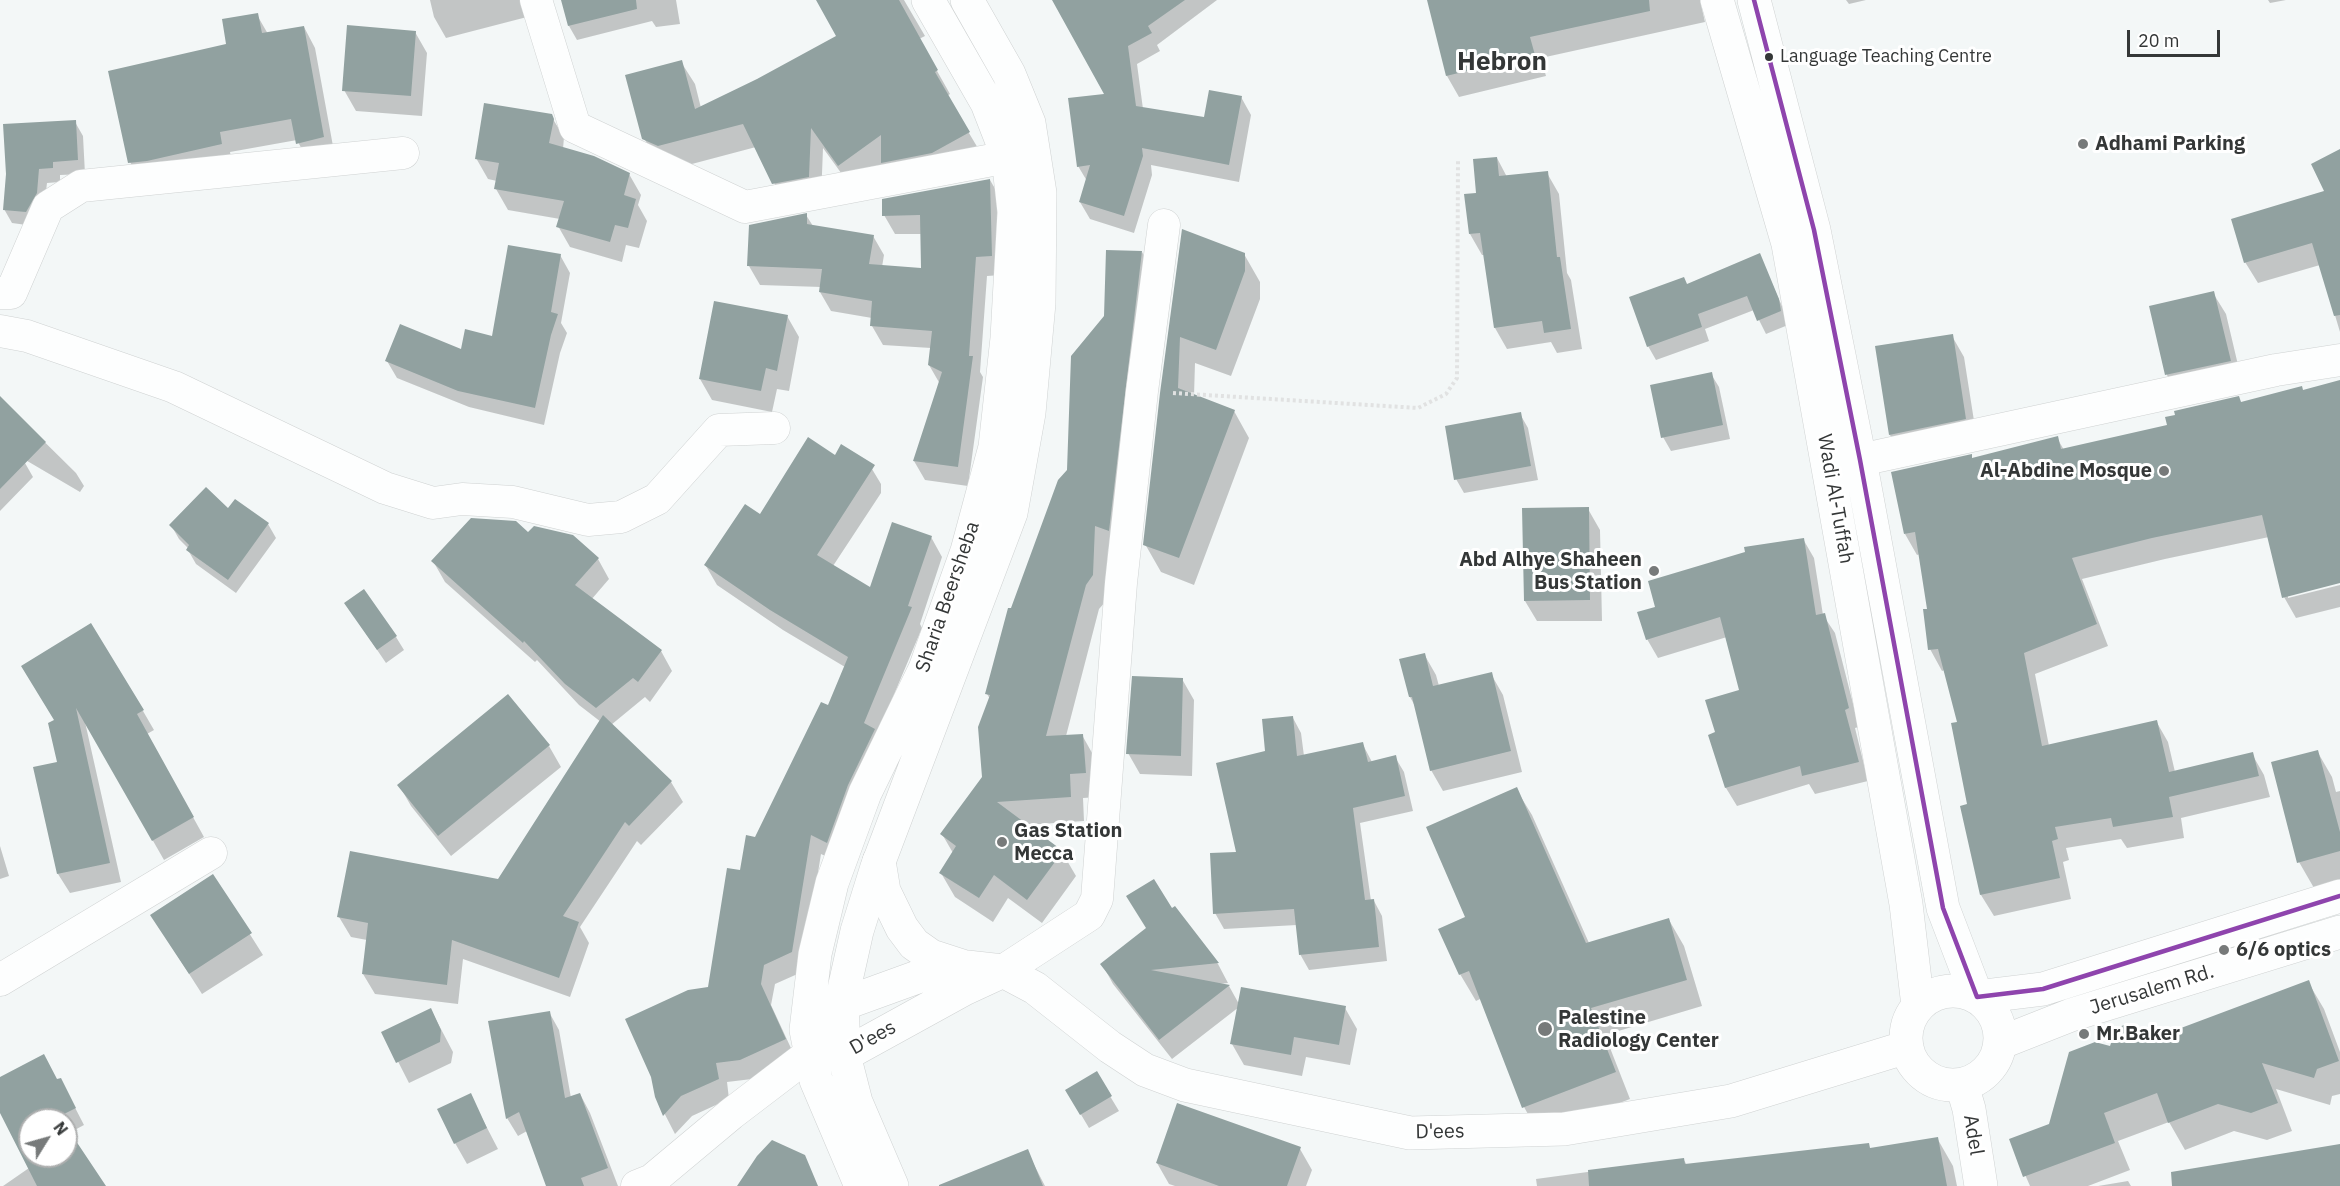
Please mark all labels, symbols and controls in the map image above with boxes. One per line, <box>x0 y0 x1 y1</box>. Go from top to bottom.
scale bar <box>2130 18 2223 56</box>
text: 20 m <box>2138 29 2180 52</box>
district label: Hebron <box>1457 46 1547 78</box>
place label: Language Teaching Centre <box>1780 46 1992 68</box>
marker: Language Teaching Centre <box>1763 51 1775 63</box>
place label: Adhami Parking <box>2095 132 2245 156</box>
marker: Adhami Parking <box>2076 137 2090 151</box>
street label: Wadi Al-Tuffah <box>1812 432 1858 566</box>
place label: Al-Abdine Mosque <box>1980 459 2152 483</box>
marker: Al-Abdine Mosque <box>2157 464 2171 478</box>
street label: Sharia Beersheba <box>911 518 985 676</box>
place label: Abd Alhye Shaheen Bus Station <box>1459 548 1642 595</box>
marker: Abd Alhye Shaheen Bus Station <box>1647 564 1661 578</box>
place label: Gas Station Mecca <box>1014 819 1122 866</box>
marker: Gas Station Mecca <box>995 835 1009 849</box>
place label: 6/6 optics <box>2236 938 2331 962</box>
marker: 6/6 optics <box>2217 943 2231 957</box>
street label: Jerusalem Rd. <box>2087 960 2217 1020</box>
place label: Palestine Radiology Center <box>1558 1006 1719 1053</box>
street label: D'ees <box>846 1016 900 1060</box>
marker: Palestine Radiology Center <box>1536 1020 1554 1038</box>
place label: Mr.Baker <box>2096 1022 2180 1046</box>
marker: Mr.Baker <box>2077 1027 2091 1041</box>
north arrow <box>18 1108 78 1168</box>
street label: Adel <box>1958 1113 1988 1157</box>
text: N <box>49 1118 72 1139</box>
street label: D'ees <box>1415 1120 1465 1144</box>

